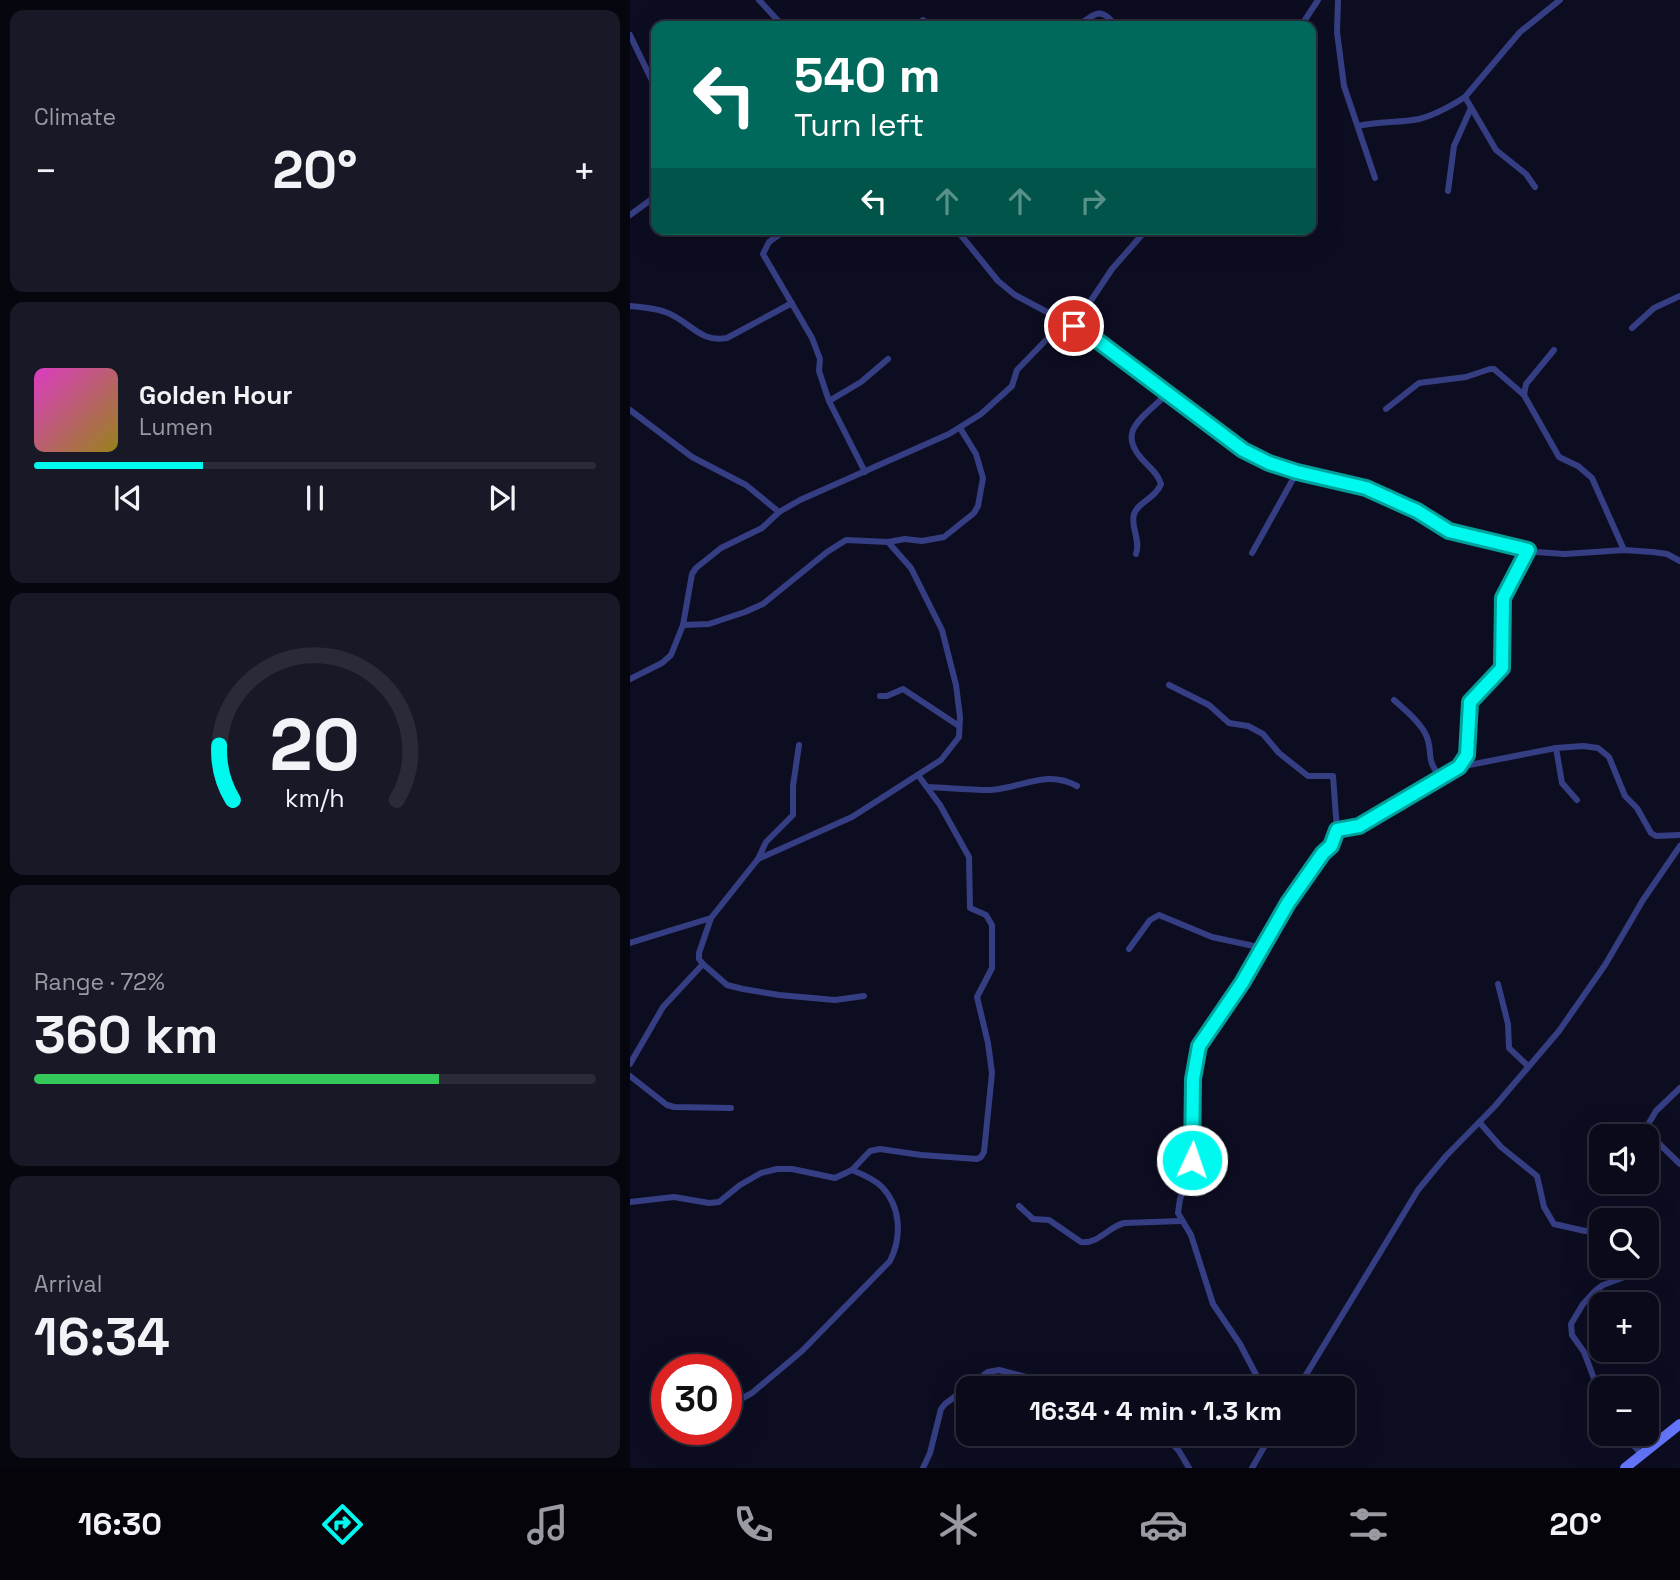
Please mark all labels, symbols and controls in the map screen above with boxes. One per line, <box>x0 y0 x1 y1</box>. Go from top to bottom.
text: 540 m <box>794 44 941 106</box>
icon: left <box>679 49 770 140</box>
text: Climate <box>34 102 116 132</box>
text: Turn left <box>794 105 924 145</box>
text: 20° <box>272 137 358 203</box>
text: − <box>34 147 58 195</box>
text: + <box>572 147 596 195</box>
icon: left <box>855 182 893 220</box>
icon: ahead <box>928 182 966 220</box>
icon: ahead <box>1001 182 1039 220</box>
icon: right <box>1074 182 1112 220</box>
pin <box>1044 296 1104 356</box>
icon: arrive <box>1055 307 1093 345</box>
text: Golden Hour <box>139 378 293 412</box>
text: Lumen <box>139 412 213 442</box>
icon: previous <box>109 479 147 517</box>
icon: pause <box>296 479 334 517</box>
icon: next <box>483 479 521 517</box>
text: 20 <box>270 698 360 791</box>
text: km/h <box>285 782 345 814</box>
text: Range · 72% <box>34 967 165 997</box>
text: 360 km <box>34 1002 218 1068</box>
position arrow <box>1155 1123 1229 1197</box>
map controls <box>1589 1124 1659 1446</box>
button: sound <box>1589 1124 1659 1194</box>
button: search <box>1589 1208 1659 1278</box>
text: Arrival <box>34 1269 102 1299</box>
button: + <box>1589 1292 1659 1362</box>
text: 16:34 <box>34 1304 170 1370</box>
speed limit sign: 30 <box>651 1354 742 1445</box>
button: − <box>1589 1376 1659 1446</box>
text: 16:34 · 4 min · 1.3 km <box>1029 1394 1282 1428</box>
icon: directions <box>318 1500 367 1549</box>
icon: music <box>523 1500 572 1549</box>
icon: phone <box>729 1500 778 1549</box>
icon: climate <box>934 1500 983 1549</box>
icon: car <box>1139 1500 1188 1549</box>
icon: filters <box>1344 1500 1393 1549</box>
text: 16:30 <box>78 1504 162 1544</box>
text: 20° <box>1549 1504 1602 1544</box>

